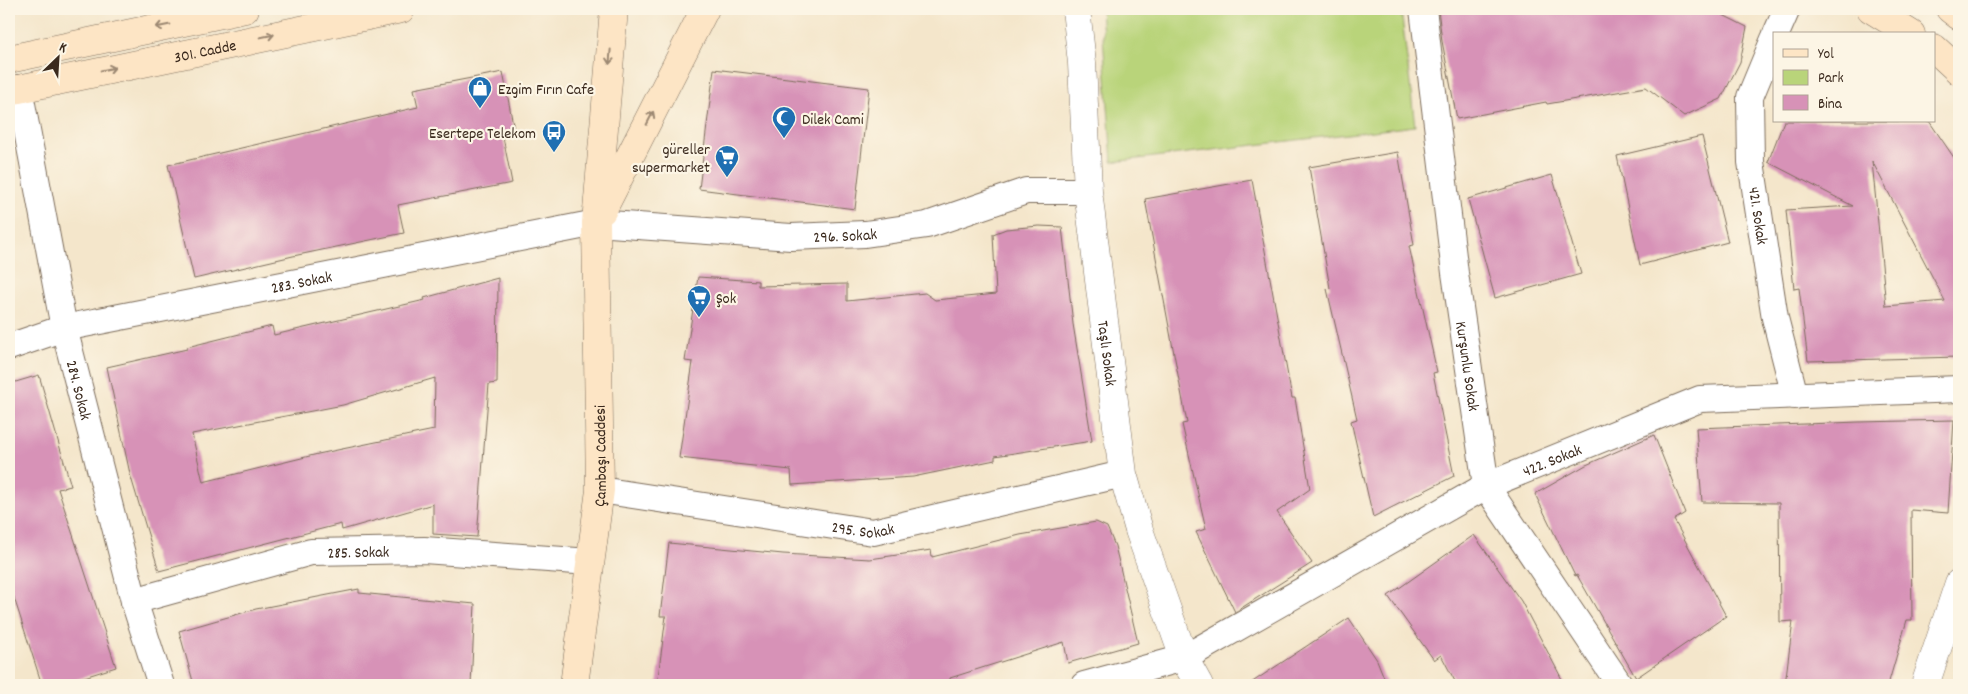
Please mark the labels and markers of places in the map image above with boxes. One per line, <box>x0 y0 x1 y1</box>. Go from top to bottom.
shop icon: Ezgim Fırın Cafe <box>467 75 493 109</box>
place label: Ezgim Fırın Cafe <box>498 79 594 102</box>
mosque icon: Dilek Cami <box>771 105 797 139</box>
place label: Dilek Cami <box>802 109 864 132</box>
bus stop icon: Esertepe Telekom <box>541 119 567 153</box>
place label: Esertepe Telekom <box>429 123 536 146</box>
place label: güreller supermarket <box>632 139 710 180</box>
supermarket icon: güreller supermarket <box>714 144 740 178</box>
supermarket icon: Şok <box>686 284 712 318</box>
place label: Şok <box>716 288 736 311</box>

